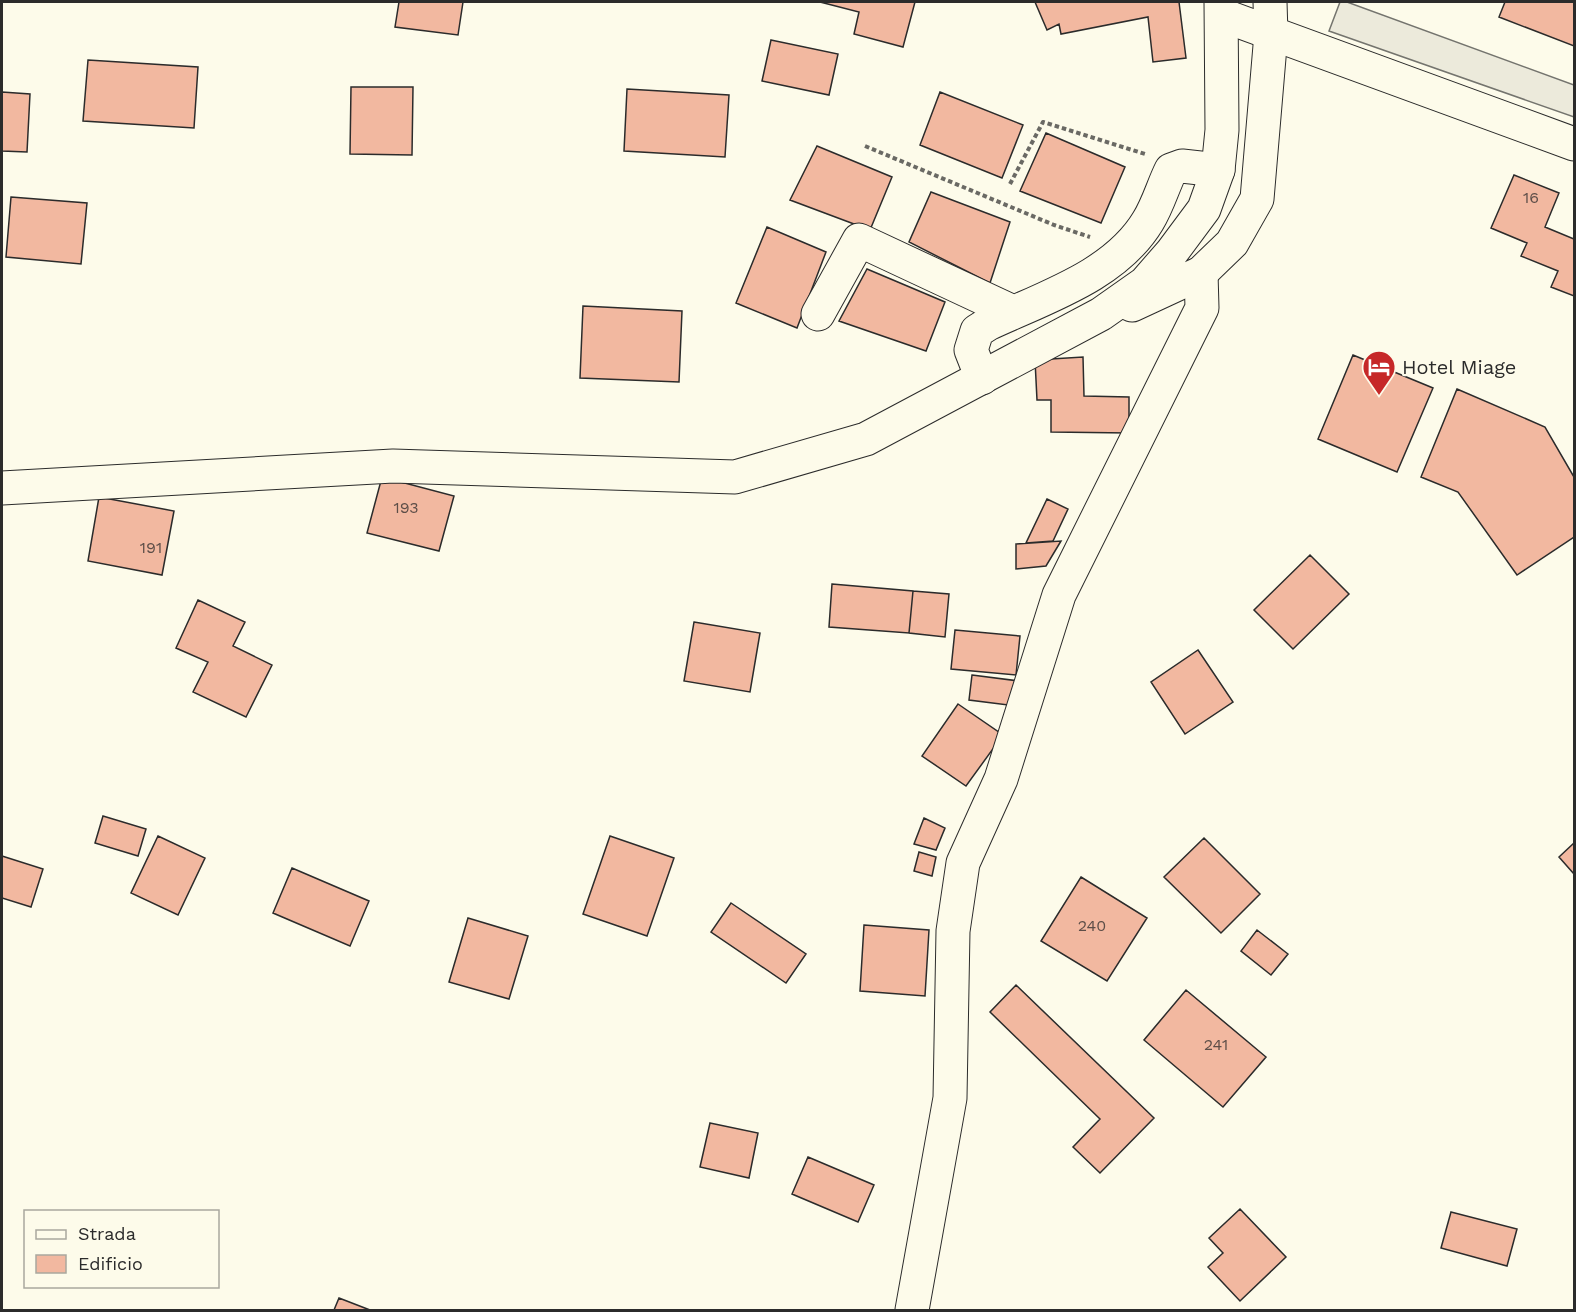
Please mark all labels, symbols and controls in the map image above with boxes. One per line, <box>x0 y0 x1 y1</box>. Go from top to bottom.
house number: 16 <box>1523 188 1539 207</box>
hotel icon: Hotel Miage <box>1361 349 1397 396</box>
place label: Hotel Miage <box>1402 355 1516 379</box>
house number: 193 <box>393 498 419 517</box>
house number: 191 <box>140 538 162 557</box>
house number: 240 <box>1078 916 1106 935</box>
house number: 241 <box>1204 1035 1228 1054</box>
legend <box>24 1210 219 1288</box>
text: Strada <box>78 1223 136 1244</box>
text: Edificio <box>78 1253 143 1274</box>

